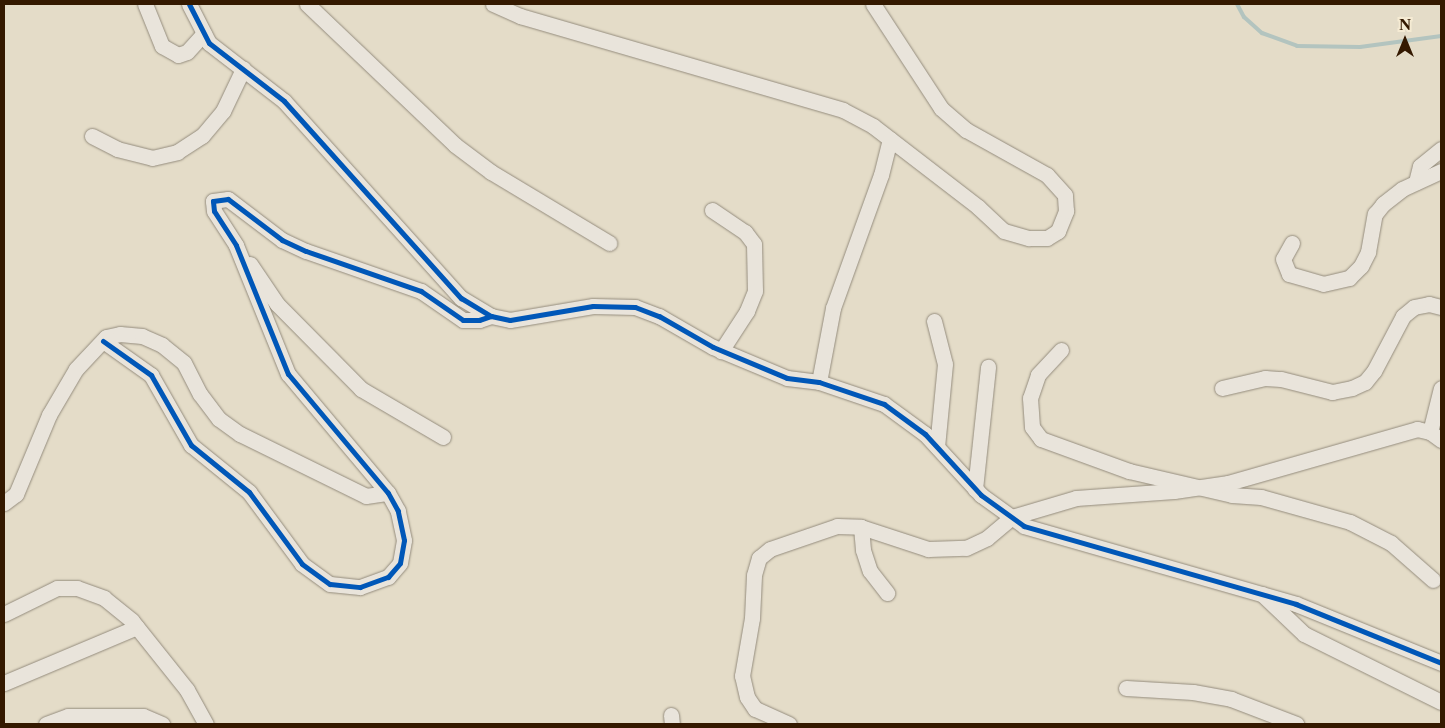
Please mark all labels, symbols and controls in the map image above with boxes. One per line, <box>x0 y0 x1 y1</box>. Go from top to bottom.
north arrow <box>1380 15 1430 65</box>
text: N <box>1399 16 1411 34</box>

